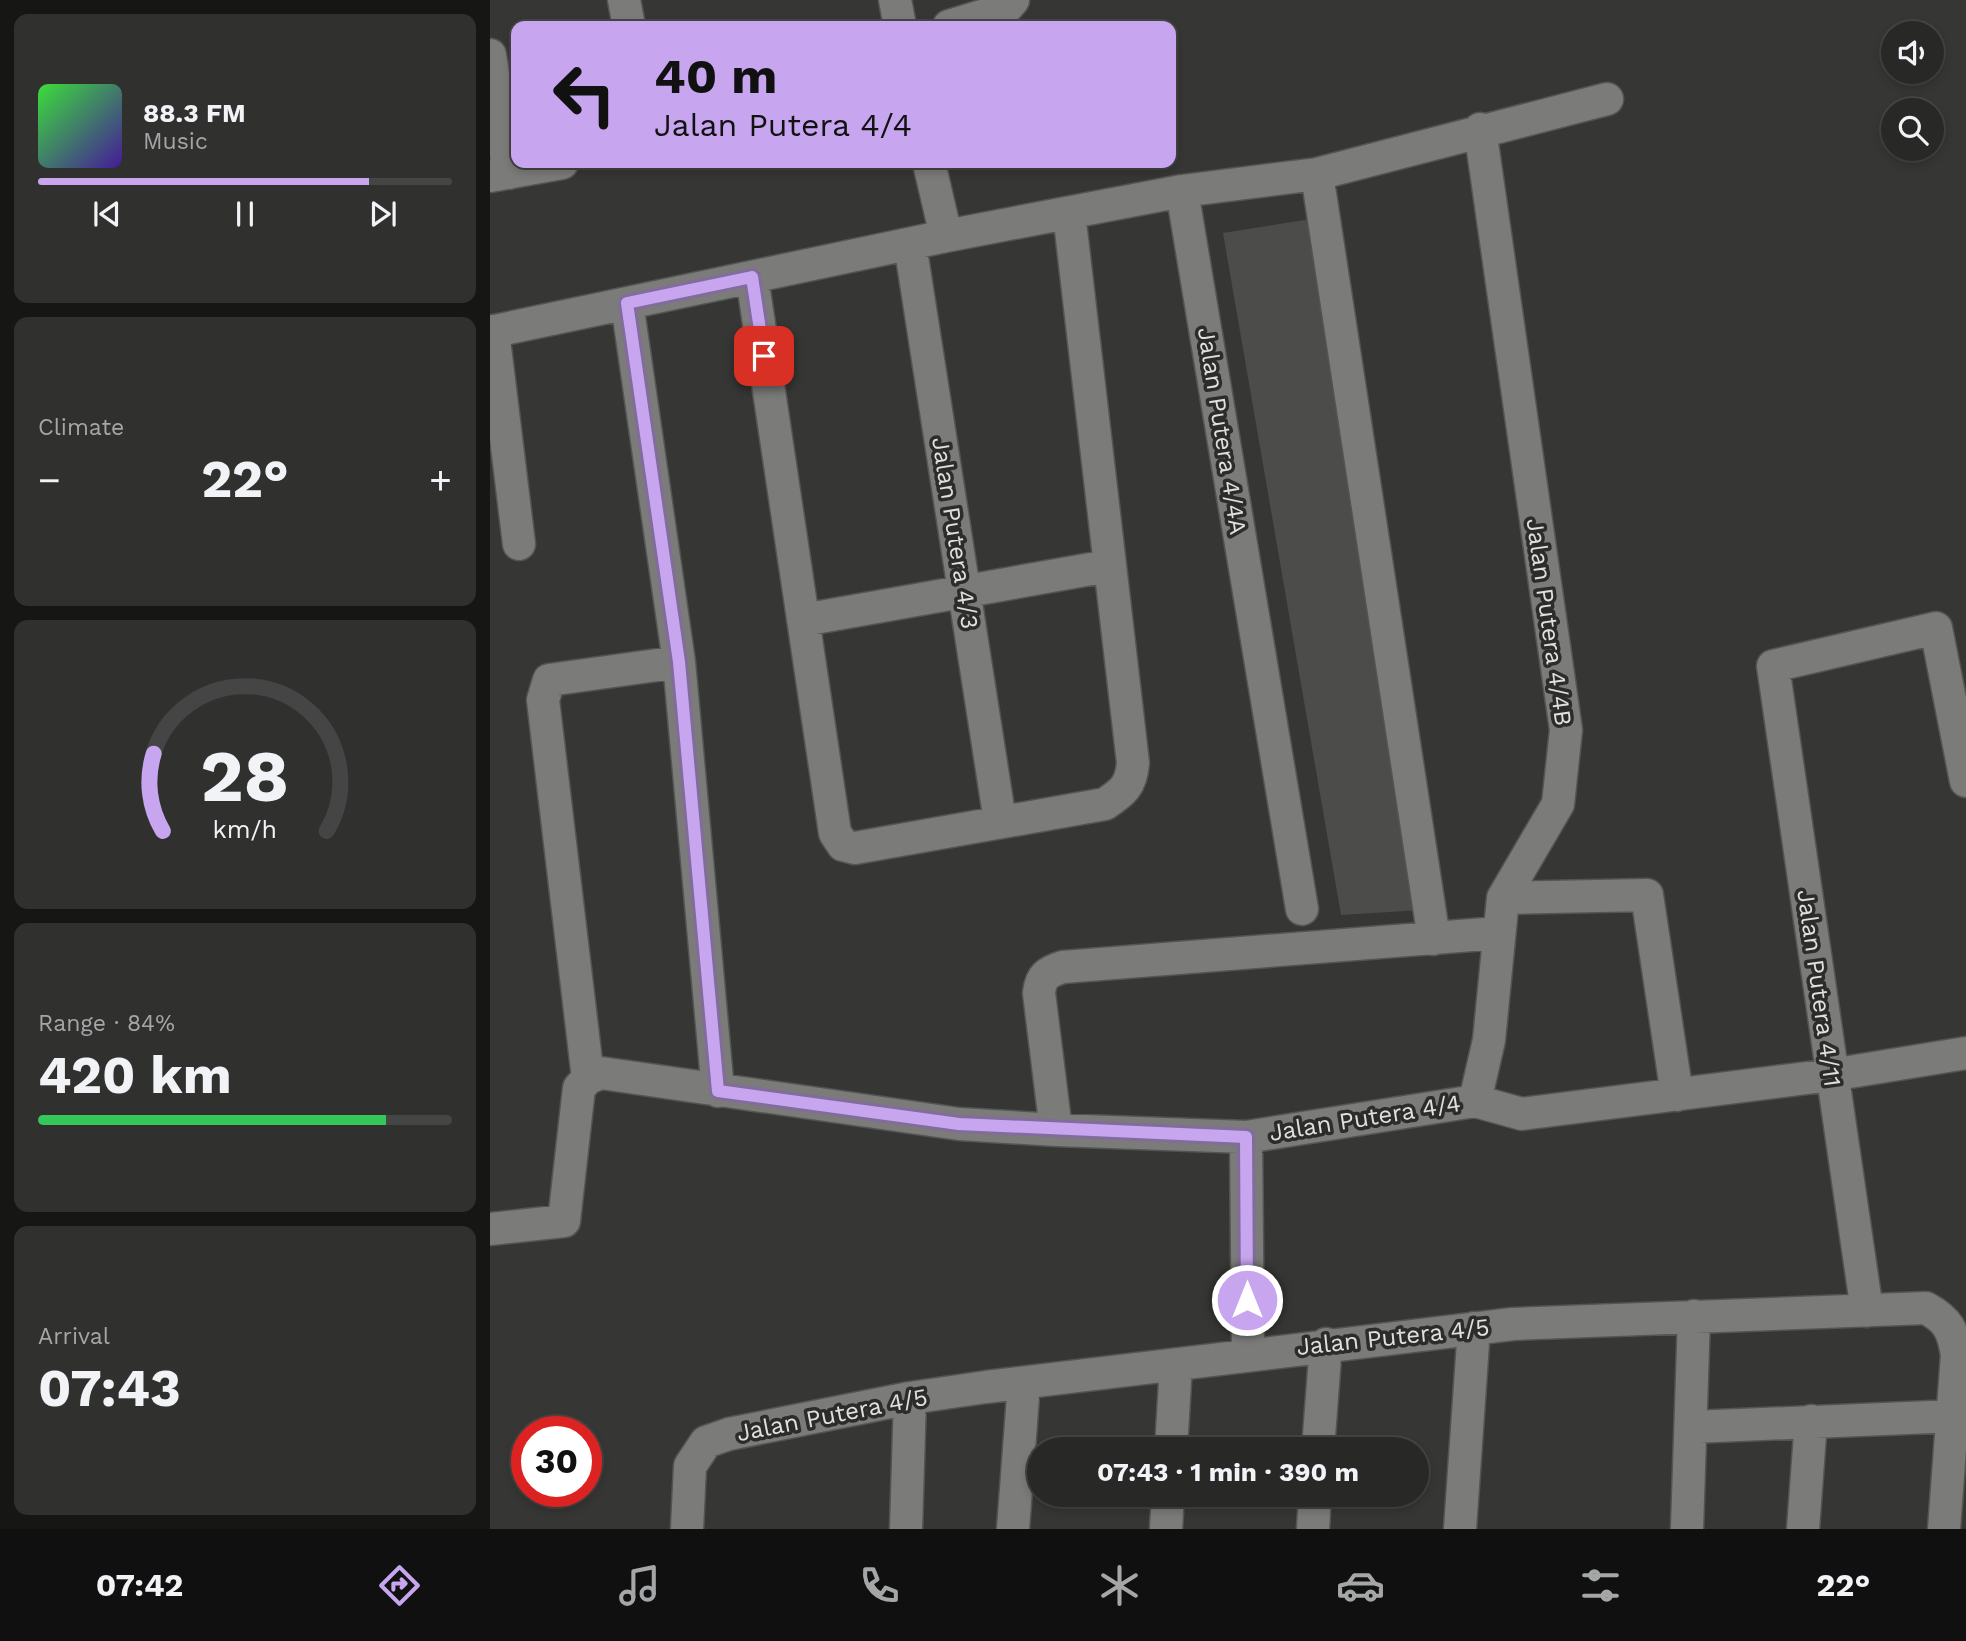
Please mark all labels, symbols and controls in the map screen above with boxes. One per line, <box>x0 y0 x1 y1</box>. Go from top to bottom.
map controls <box>1881 21 1944 161</box>
button: sound <box>1881 21 1944 84</box>
text: 40 m <box>654 47 777 105</box>
icon: left <box>539 49 630 140</box>
text: 88.3 FM <box>143 98 246 128</box>
button: search <box>1881 98 1944 161</box>
text: Jalan Putera 4/4 <box>654 106 912 144</box>
text: Music <box>143 128 208 155</box>
icon: previous <box>88 195 126 233</box>
icon: pause <box>226 195 264 233</box>
icon: next <box>364 195 402 233</box>
street label: Jalan Putera 4/4A <box>1192 325 1252 537</box>
pin <box>734 326 794 386</box>
icon: arrive <box>745 337 783 375</box>
text: Climate <box>38 414 124 441</box>
street label: Jalan Putera 4/3 <box>926 435 984 631</box>
text: 22° <box>201 449 289 510</box>
text: − <box>38 458 61 502</box>
text: + <box>429 458 452 502</box>
street label: Jalan Putera 4/4B <box>1521 516 1577 728</box>
text: 28 <box>200 733 290 819</box>
text: km/h <box>213 814 277 843</box>
street label: Jalan Putera 4/11 <box>1791 888 1847 1088</box>
text: Range · 84% <box>38 1010 175 1037</box>
text: 420 km <box>38 1045 232 1106</box>
street label: Jalan Putera 4/4 <box>1267 1089 1463 1147</box>
position arrow <box>1210 1263 1284 1337</box>
street label: Jalan Putera 4/5 <box>1295 1313 1491 1361</box>
text: Arrival <box>38 1323 110 1350</box>
text: 07:43 <box>38 1358 181 1419</box>
street label: Jalan Putera 4/5 <box>734 1383 930 1447</box>
speed limit sign: 30 <box>511 1416 602 1507</box>
text: 07:43 · 1 min · 390 m <box>1097 1457 1359 1487</box>
icon: directions <box>375 1561 424 1610</box>
icon: music <box>615 1561 664 1610</box>
icon: phone <box>855 1561 904 1610</box>
icon: climate <box>1095 1561 1144 1610</box>
icon: car <box>1336 1561 1385 1610</box>
icon: filters <box>1576 1561 1625 1610</box>
text: 07:42 <box>96 1566 183 1604</box>
text: 22° <box>1816 1566 1870 1604</box>

